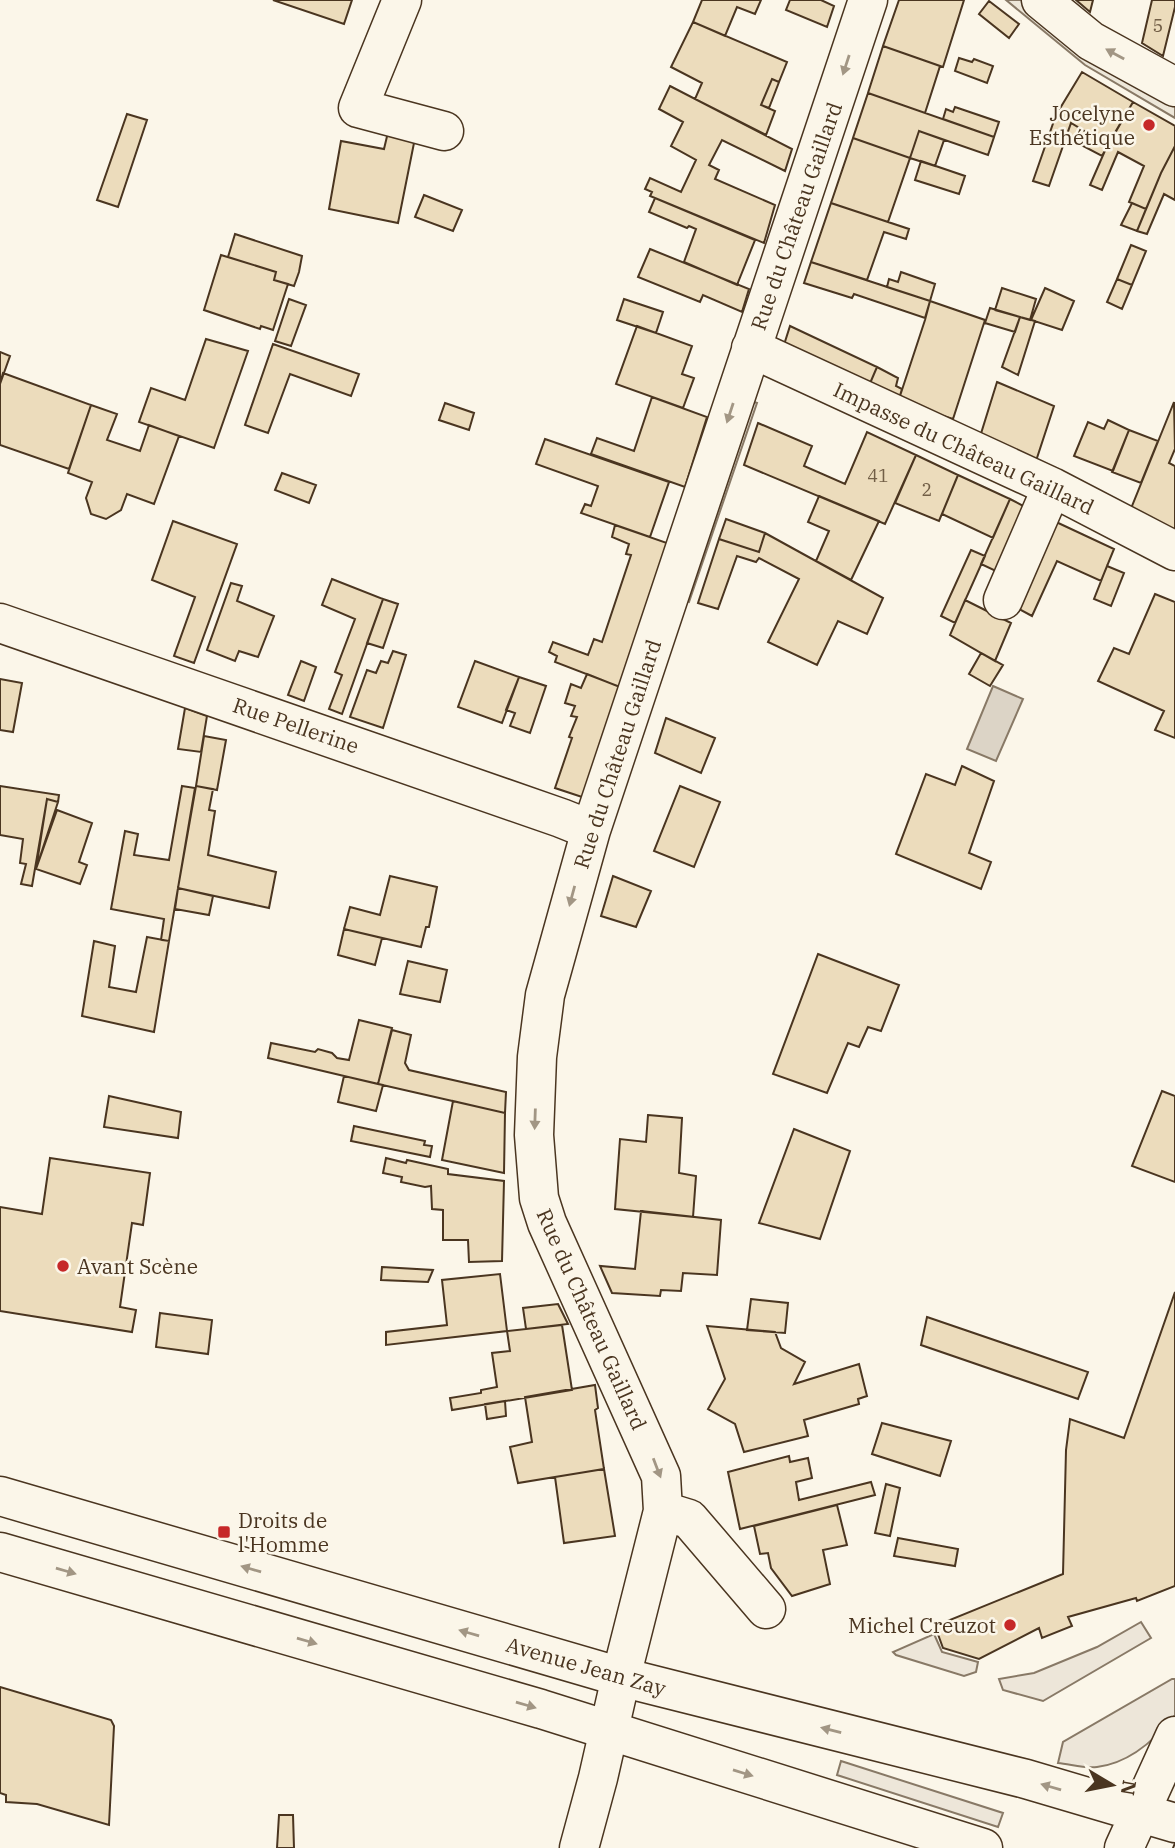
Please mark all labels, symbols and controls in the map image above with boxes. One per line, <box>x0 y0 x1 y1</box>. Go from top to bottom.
house number: 5 <box>1153 14 1163 37</box>
one-way arrow <box>1105 48 1125 60</box>
one-way arrow <box>840 54 851 75</box>
street label: Rue du Château Gaillard <box>744 98 848 334</box>
place label: Jocelyne Esthétique <box>1029 99 1135 151</box>
marker: Jocelyne Esthétique <box>1141 117 1157 133</box>
street label: Impasse du Château Gaillard <box>829 375 1099 521</box>
one-way arrow <box>724 403 735 424</box>
house number: 41 <box>867 464 889 487</box>
house number: 2 <box>922 478 932 501</box>
street label: Rue du Château Gaillard <box>567 636 667 872</box>
street label: Rue Pellerine <box>229 690 363 760</box>
one-way arrow <box>566 885 577 907</box>
one-way arrow <box>529 1108 541 1130</box>
street label: Rue du Château Gaillard <box>531 1204 654 1434</box>
place label: Avant Scène <box>77 1252 198 1280</box>
marker: Avant Scène <box>55 1258 71 1274</box>
one-way arrow <box>652 1458 663 1479</box>
place label: Droits de l'Homme <box>238 1506 329 1558</box>
marker: Droits de l'Homme <box>216 1524 232 1540</box>
one-way arrow <box>240 1563 261 1573</box>
one-way arrow <box>55 1566 76 1576</box>
place label: Michel Creuzot <box>848 1611 996 1639</box>
marker: Michel Creuzot <box>1002 1617 1018 1633</box>
one-way arrow <box>458 1627 479 1637</box>
street label: Avenue Jean Zay <box>503 1630 670 1702</box>
one-way arrow <box>297 1637 318 1647</box>
one-way arrow <box>515 1700 537 1711</box>
one-way arrow <box>820 1724 842 1735</box>
north arrow <box>1077 1750 1147 1820</box>
one-way arrow <box>733 1768 754 1779</box>
text: N <box>1116 1778 1142 1797</box>
one-way arrow <box>1040 1781 1061 1791</box>

